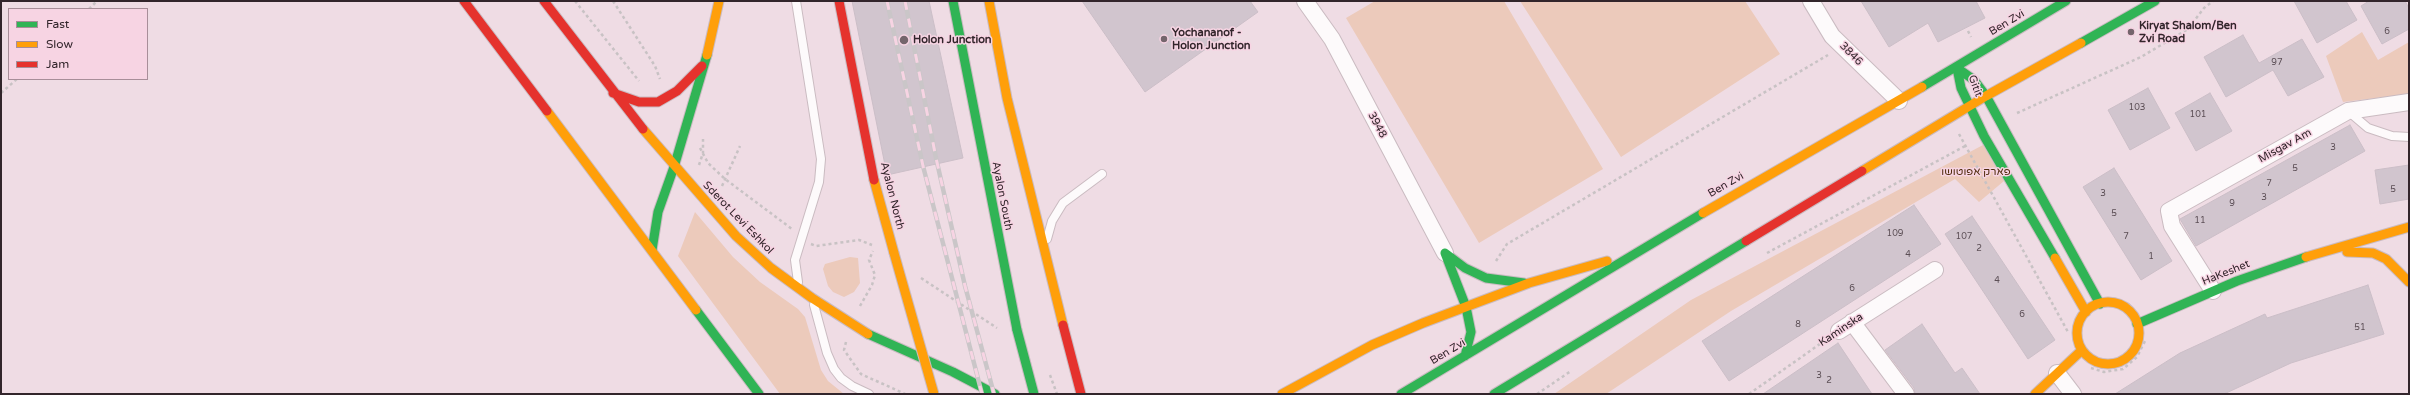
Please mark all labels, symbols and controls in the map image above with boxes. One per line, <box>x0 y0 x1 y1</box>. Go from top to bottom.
street label: Ben Zvi <box>1987 7 2027 39</box>
legend <box>8 8 148 80</box>
text: Fast <box>46 17 69 31</box>
place label: Kiryat Shalom/Ben Zvi Road <box>2139 19 2237 45</box>
place label: Yochananof - Holon Junction <box>1172 26 1251 52</box>
marker: Kiryat Shalom/Ben Zvi Road <box>2126 27 2136 37</box>
house number: 6 <box>2384 27 2390 37</box>
place label: Holon Junction <box>913 33 992 47</box>
marker: Holon Junction <box>898 34 910 46</box>
marker: Yochananof - Holon Junction <box>1159 34 1169 44</box>
text: Slow <box>46 37 73 51</box>
street label: 3846 <box>1837 40 1865 68</box>
text: Jam <box>46 57 69 71</box>
house number: 97 <box>2271 58 2283 68</box>
street label: Gitit <box>1965 73 1985 99</box>
house number: 103 <box>2129 103 2145 113</box>
street label: 3948 <box>1365 110 1389 140</box>
house number: 101 <box>2190 110 2206 120</box>
street label: Misgav Am <box>2256 126 2314 166</box>
house number: 3 <box>2330 143 2336 153</box>
street label: Ayalon South <box>989 160 1015 232</box>
street label: Ayalon North <box>877 161 907 231</box>
house number: 5 <box>2292 164 2298 174</box>
park label: פארק אפוטושו <box>1941 165 2011 179</box>
street label: Ben Zvi <box>1706 170 1746 200</box>
street label: Sderot Levi Eshkol <box>700 179 776 257</box>
house number: 7 <box>2266 179 2272 189</box>
house number: 5 <box>2390 185 2396 195</box>
house number: 3 <box>2100 189 2106 199</box>
house number: 3 <box>2261 193 2267 203</box>
house number: 9 <box>2229 199 2235 209</box>
house number: 5 <box>2111 209 2117 219</box>
house number: 11 <box>2194 216 2206 226</box>
house number: 109 <box>1887 229 1903 239</box>
house number: 107 <box>1956 232 1972 242</box>
house number: 7 <box>2123 232 2129 242</box>
house number: 2 <box>1976 244 1982 254</box>
house number: 4 <box>1905 250 1911 260</box>
house number: 1 <box>2148 252 2154 262</box>
street label: HaKeshet <box>2200 257 2252 289</box>
house number: 4 <box>1994 276 2000 286</box>
house number: 6 <box>1849 284 1855 294</box>
street label: Kaminska <box>1816 310 1866 350</box>
house number: 6 <box>2019 310 2025 320</box>
house number: 8 <box>1795 320 1801 330</box>
house number: 51 <box>2354 323 2366 333</box>
street label: Ben Zvi <box>1428 336 1468 368</box>
house number: 3 <box>1816 371 1822 381</box>
house number: 2 <box>1826 376 1832 386</box>

